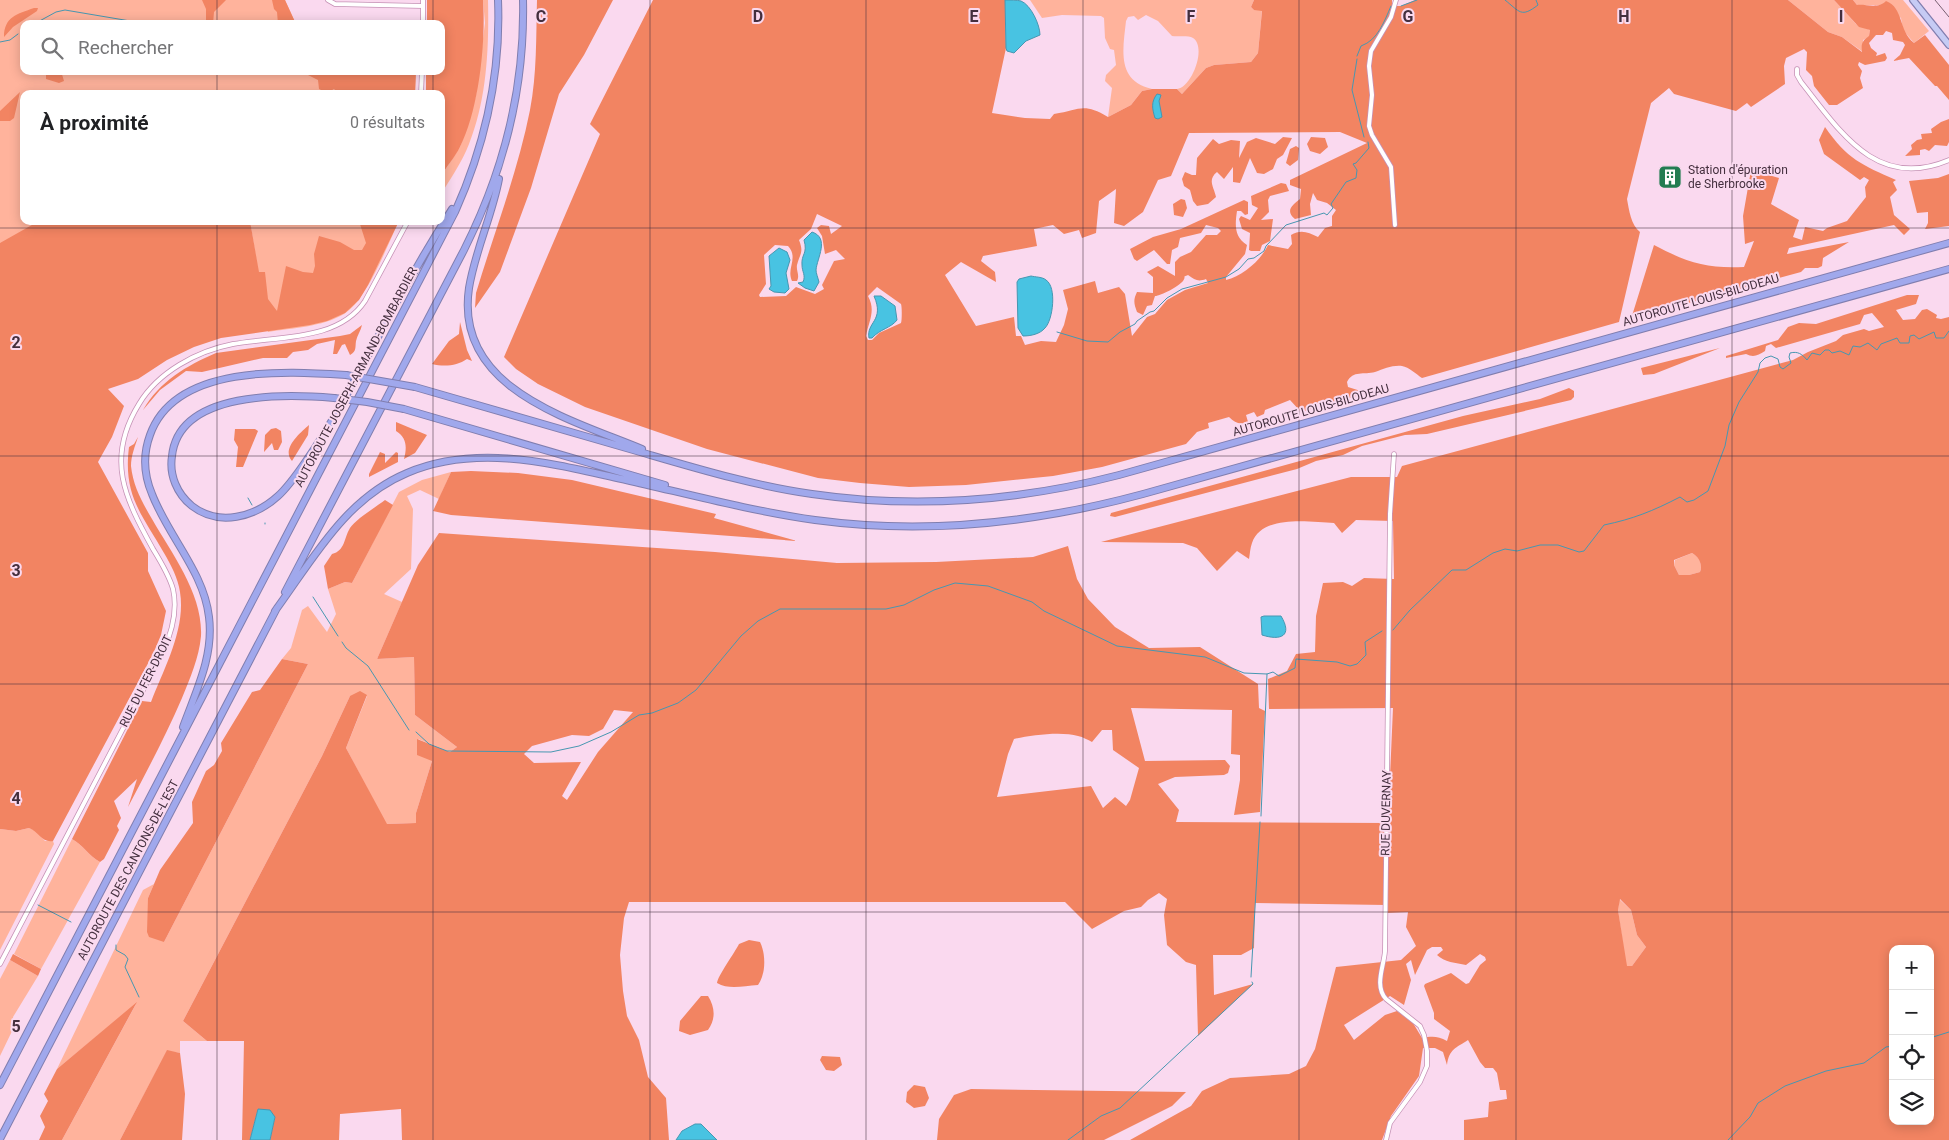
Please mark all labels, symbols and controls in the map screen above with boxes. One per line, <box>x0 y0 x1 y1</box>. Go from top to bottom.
text: C <box>536 7 546 26</box>
text: D <box>753 7 763 26</box>
text: E <box>970 7 979 26</box>
text: F <box>1187 7 1196 26</box>
text: G <box>1403 7 1414 26</box>
text: H <box>1618 7 1630 26</box>
text: I <box>1839 7 1843 26</box>
search box <box>20 20 445 75</box>
icon: search <box>38 34 66 62</box>
text: Rechercher <box>78 36 173 59</box>
text: À proximité <box>40 111 149 135</box>
text: 0 résultats <box>350 113 425 132</box>
place label: Station d'épuration de Sherbrooke <box>1688 163 1788 191</box>
building icon: Station d'épuration de Sherbrooke <box>1657 164 1683 190</box>
street label: AUTOROUTE JOSEPH-ARMAND-BOMBARDIER <box>292 264 420 489</box>
street label: AUTOROUTE LOUIS-BILODEAU <box>1621 271 1781 329</box>
text: 2 <box>11 333 21 352</box>
street label: AUTOROUTE LOUIS-BILODEAU <box>1231 381 1391 439</box>
text: 3 <box>11 561 21 580</box>
street label: RUE DU FER-DROIT <box>117 633 175 729</box>
street label: RUE DUVERNAY <box>1378 769 1394 856</box>
street label: AUTOROUTE DES CANTONS-DE-L'EST <box>74 778 182 962</box>
text: 4 <box>11 789 21 808</box>
map controls <box>1889 945 1934 1125</box>
button: + <box>1889 945 1934 990</box>
button: − <box>1889 990 1934 1035</box>
text: 5 <box>11 1017 21 1036</box>
button: locate <box>1889 1035 1934 1080</box>
button: layers <box>1889 1080 1934 1125</box>

